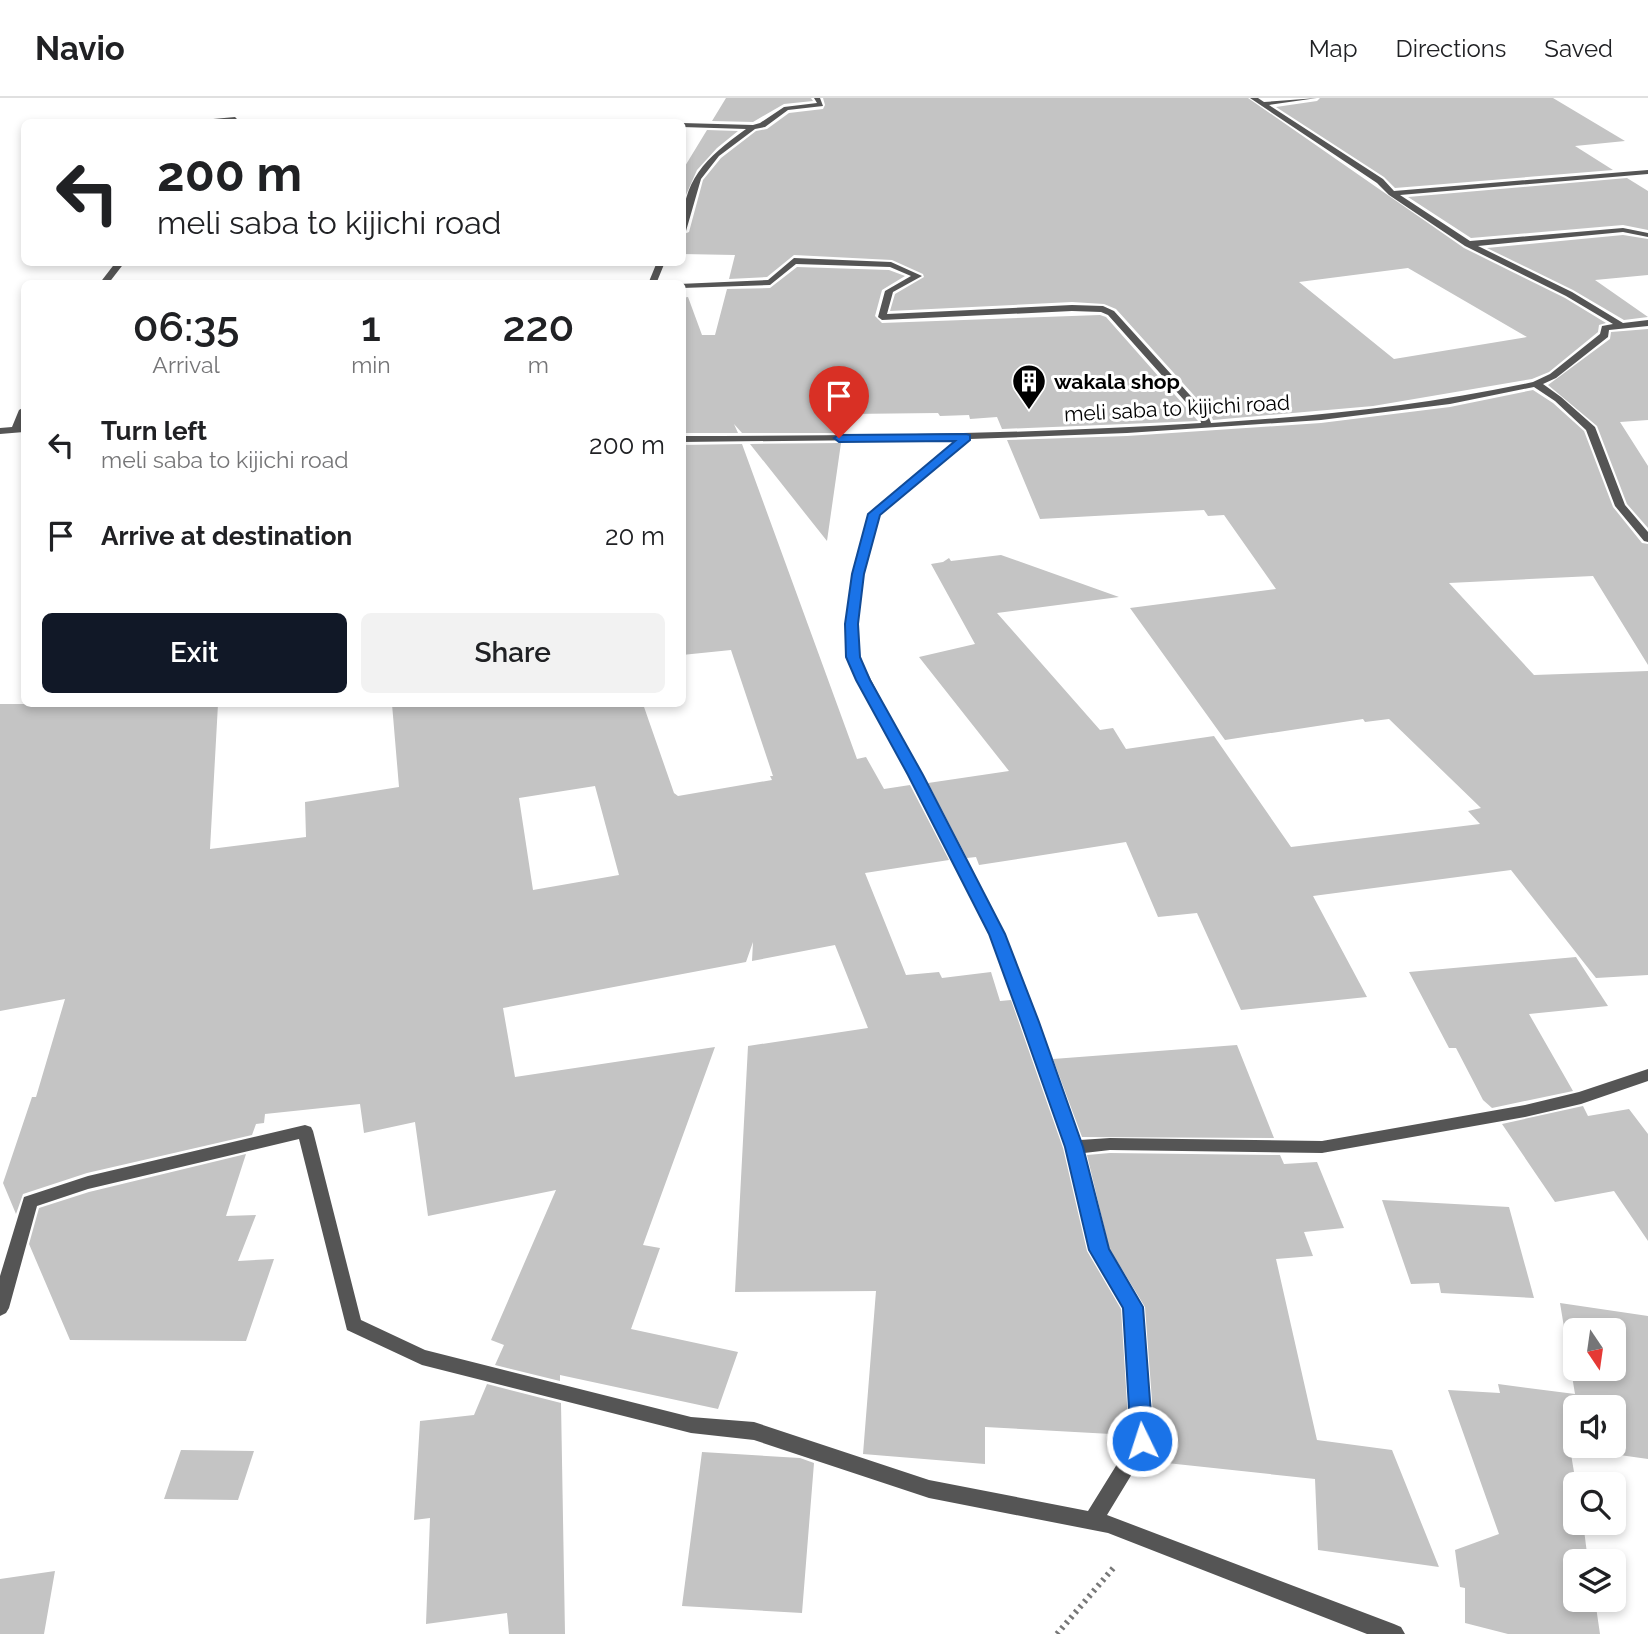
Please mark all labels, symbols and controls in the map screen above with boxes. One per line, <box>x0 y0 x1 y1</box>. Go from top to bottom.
text: Navio <box>35 29 125 68</box>
text: Map <box>1309 34 1358 63</box>
text: Directions <box>1396 34 1506 63</box>
text: Saved <box>1544 34 1613 63</box>
text: 200 m <box>157 145 302 202</box>
icon: left <box>42 147 133 238</box>
text: meli saba to kijichi road <box>157 204 501 241</box>
text: 06:35 <box>133 302 240 351</box>
text: 1 <box>361 302 381 351</box>
text: 220 <box>502 302 574 351</box>
text: Arrival <box>152 351 220 378</box>
text: min <box>351 351 391 378</box>
text: m <box>528 351 549 378</box>
building icon: wakala shop <box>1010 362 1048 411</box>
pin <box>809 366 869 438</box>
place label: wakala shop <box>1054 369 1180 394</box>
icon: arrive <box>820 377 858 415</box>
street label: meli saba to kijichi road <box>1063 390 1291 426</box>
text: Turn left <box>101 416 207 446</box>
icon: left <box>42 426 80 464</box>
text: 200 m <box>589 430 665 460</box>
text: meli saba to kijichi road <box>101 446 349 473</box>
icon: arrive <box>42 517 80 555</box>
text: Arrive at destination <box>101 521 352 551</box>
text: 20 m <box>605 521 665 551</box>
button: Exit <box>42 613 347 693</box>
button: Share <box>361 613 665 693</box>
north arrow <box>1563 1318 1626 1381</box>
map controls <box>1563 1318 1626 1612</box>
button: sound <box>1563 1395 1626 1458</box>
position arrow <box>1105 1404 1179 1478</box>
button: search <box>1563 1472 1626 1535</box>
button: layers <box>1563 1549 1626 1612</box>

